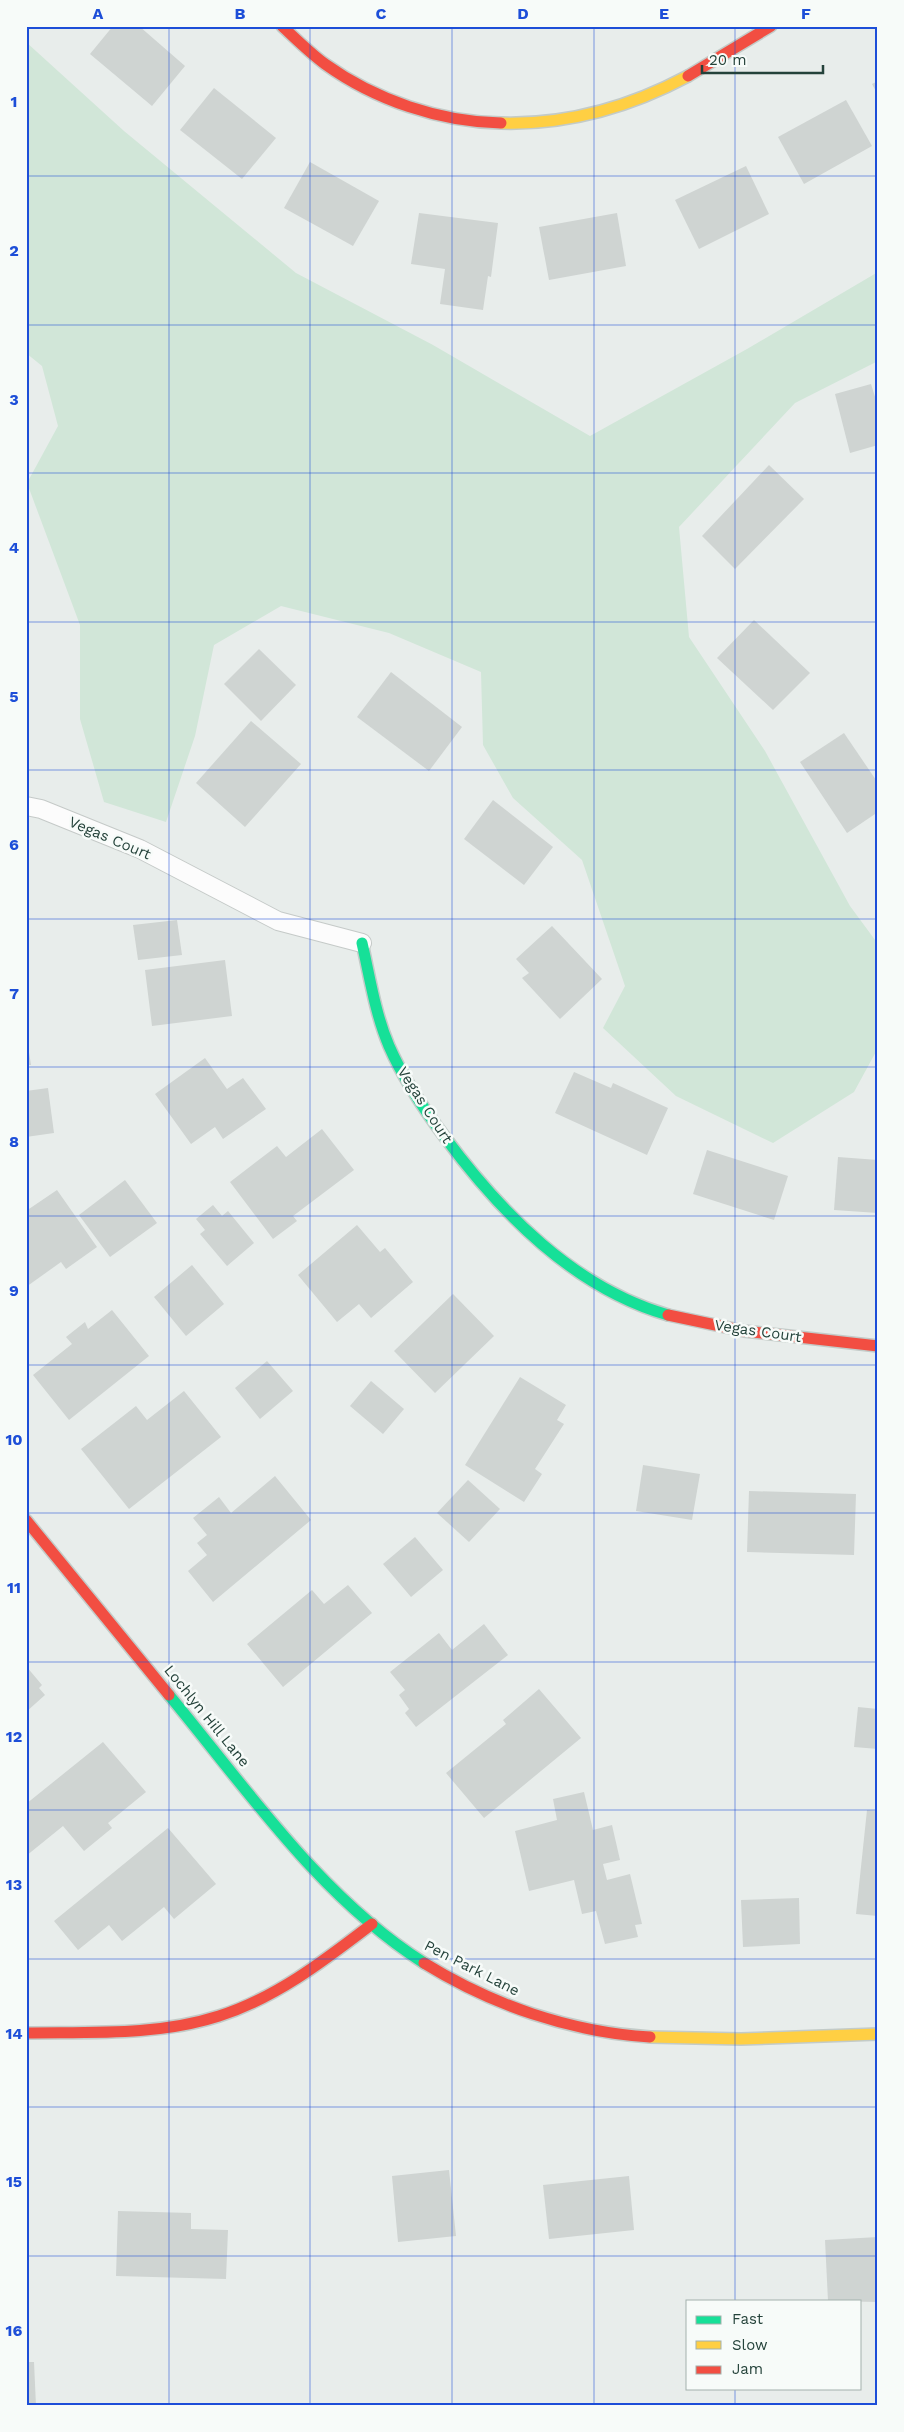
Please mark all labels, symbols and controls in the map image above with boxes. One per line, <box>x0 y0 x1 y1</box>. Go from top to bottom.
text: A <box>93 4 104 23</box>
text: B <box>235 4 246 23</box>
text: C <box>376 4 387 23</box>
text: D <box>517 4 529 23</box>
text: E <box>659 4 669 23</box>
text: F <box>801 4 811 23</box>
scale bar <box>702 42 823 74</box>
text: 20 m <box>709 51 747 69</box>
text: 1 <box>11 92 17 111</box>
text: 2 <box>9 241 19 260</box>
text: 3 <box>9 390 19 409</box>
text: 4 <box>9 538 19 557</box>
text: 5 <box>9 687 19 706</box>
street label: Vegas Court <box>66 813 155 864</box>
text: 6 <box>9 835 19 854</box>
text: 7 <box>9 984 19 1003</box>
street label: Vegas Court <box>394 1063 457 1147</box>
text: 8 <box>9 1132 19 1151</box>
text: 9 <box>9 1281 19 1300</box>
street label: Vegas Court <box>713 1316 803 1346</box>
text: 10 <box>5 1430 23 1449</box>
text: 11 <box>7 1578 21 1597</box>
street label: Lochlyn Hill Lane <box>160 1661 254 1771</box>
text: 12 <box>6 1727 22 1746</box>
text: 13 <box>6 1875 22 1894</box>
street label: Pen Park Lane <box>421 1936 523 2000</box>
text: 14 <box>5 2024 23 2043</box>
text: 15 <box>6 2172 22 2191</box>
legend <box>686 2300 862 2390</box>
text: Fast <box>732 2310 764 2328</box>
text: 16 <box>6 2321 23 2340</box>
text: Slow <box>732 2336 768 2354</box>
text: Jam <box>732 2360 763 2378</box>

